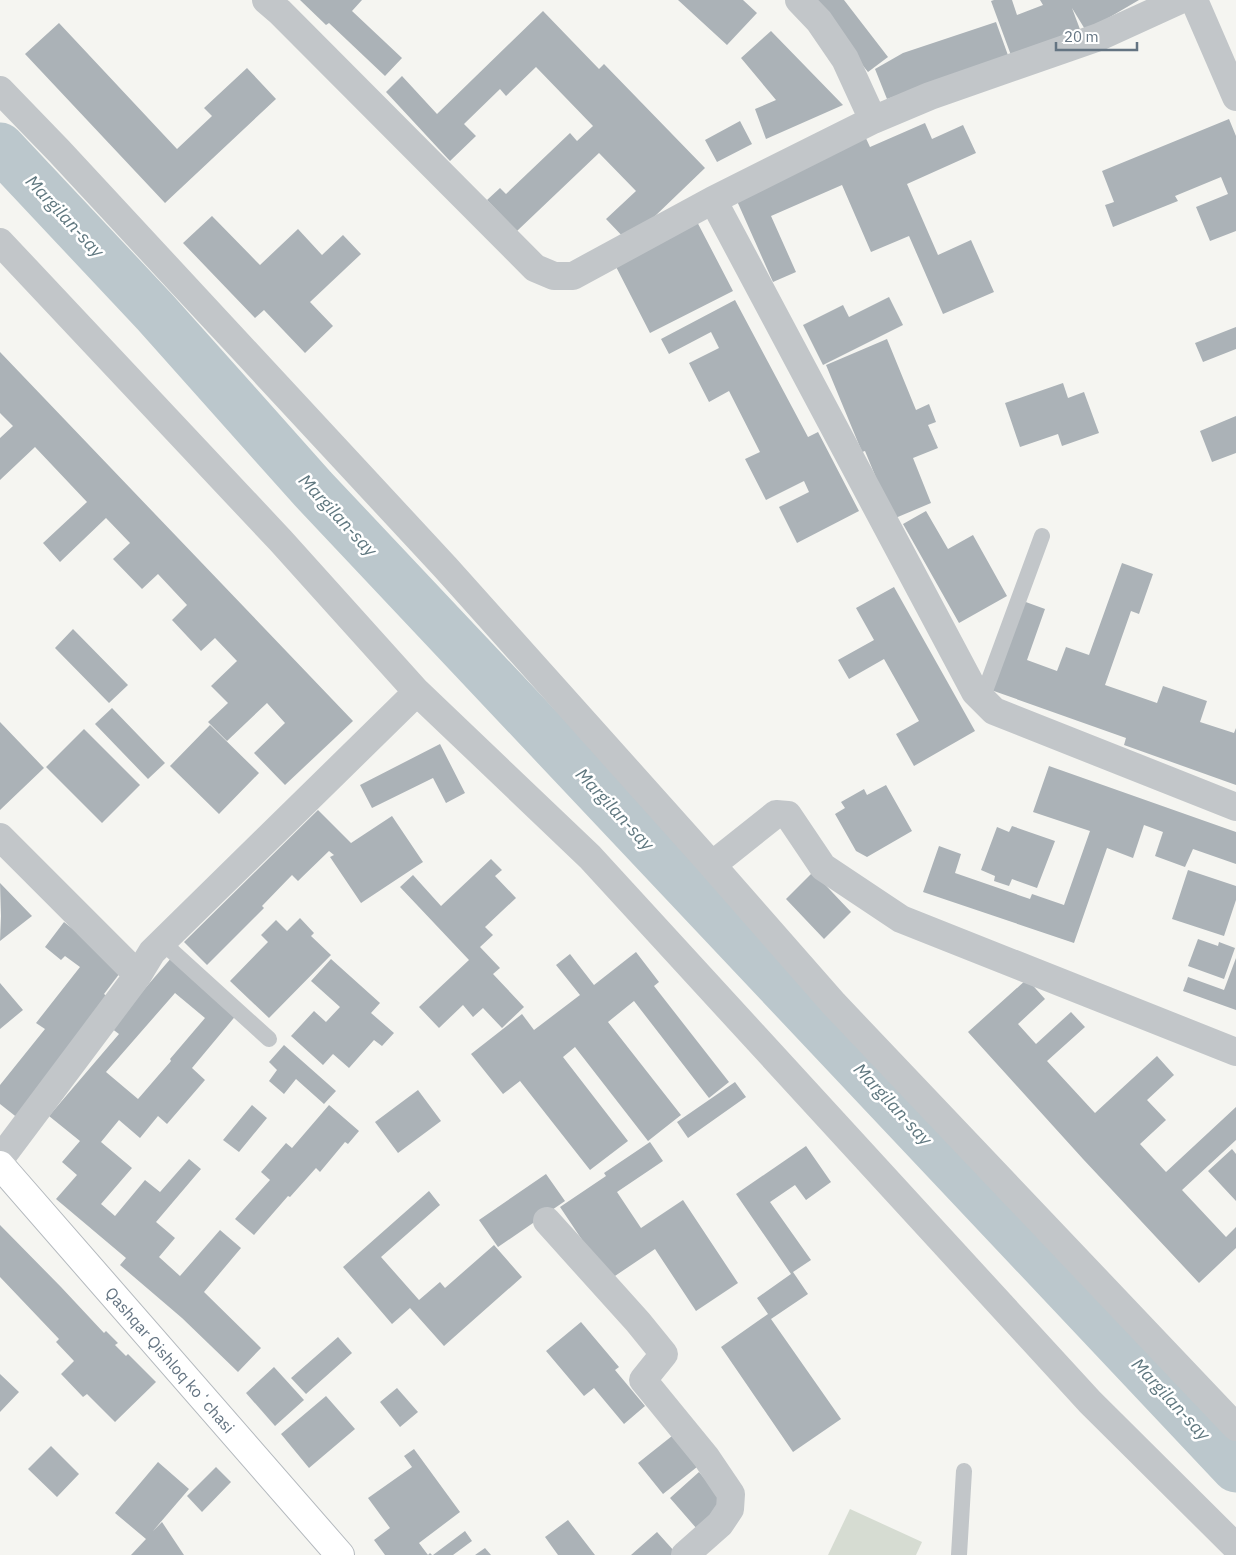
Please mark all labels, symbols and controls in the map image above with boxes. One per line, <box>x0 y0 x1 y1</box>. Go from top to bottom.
scale bar <box>1056 20 1137 52</box>
text: 20 m <box>1064 27 1099 46</box>
water label: Margilan-say <box>21 170 110 263</box>
water label: Margilan-say <box>294 469 383 562</box>
water label: Margilan-say <box>571 763 660 856</box>
water label: Margilan-say <box>849 1058 938 1151</box>
street label: Qashqar Qishloq koʻchasi <box>101 1283 239 1437</box>
water label: Margilan-say <box>1127 1353 1216 1446</box>

